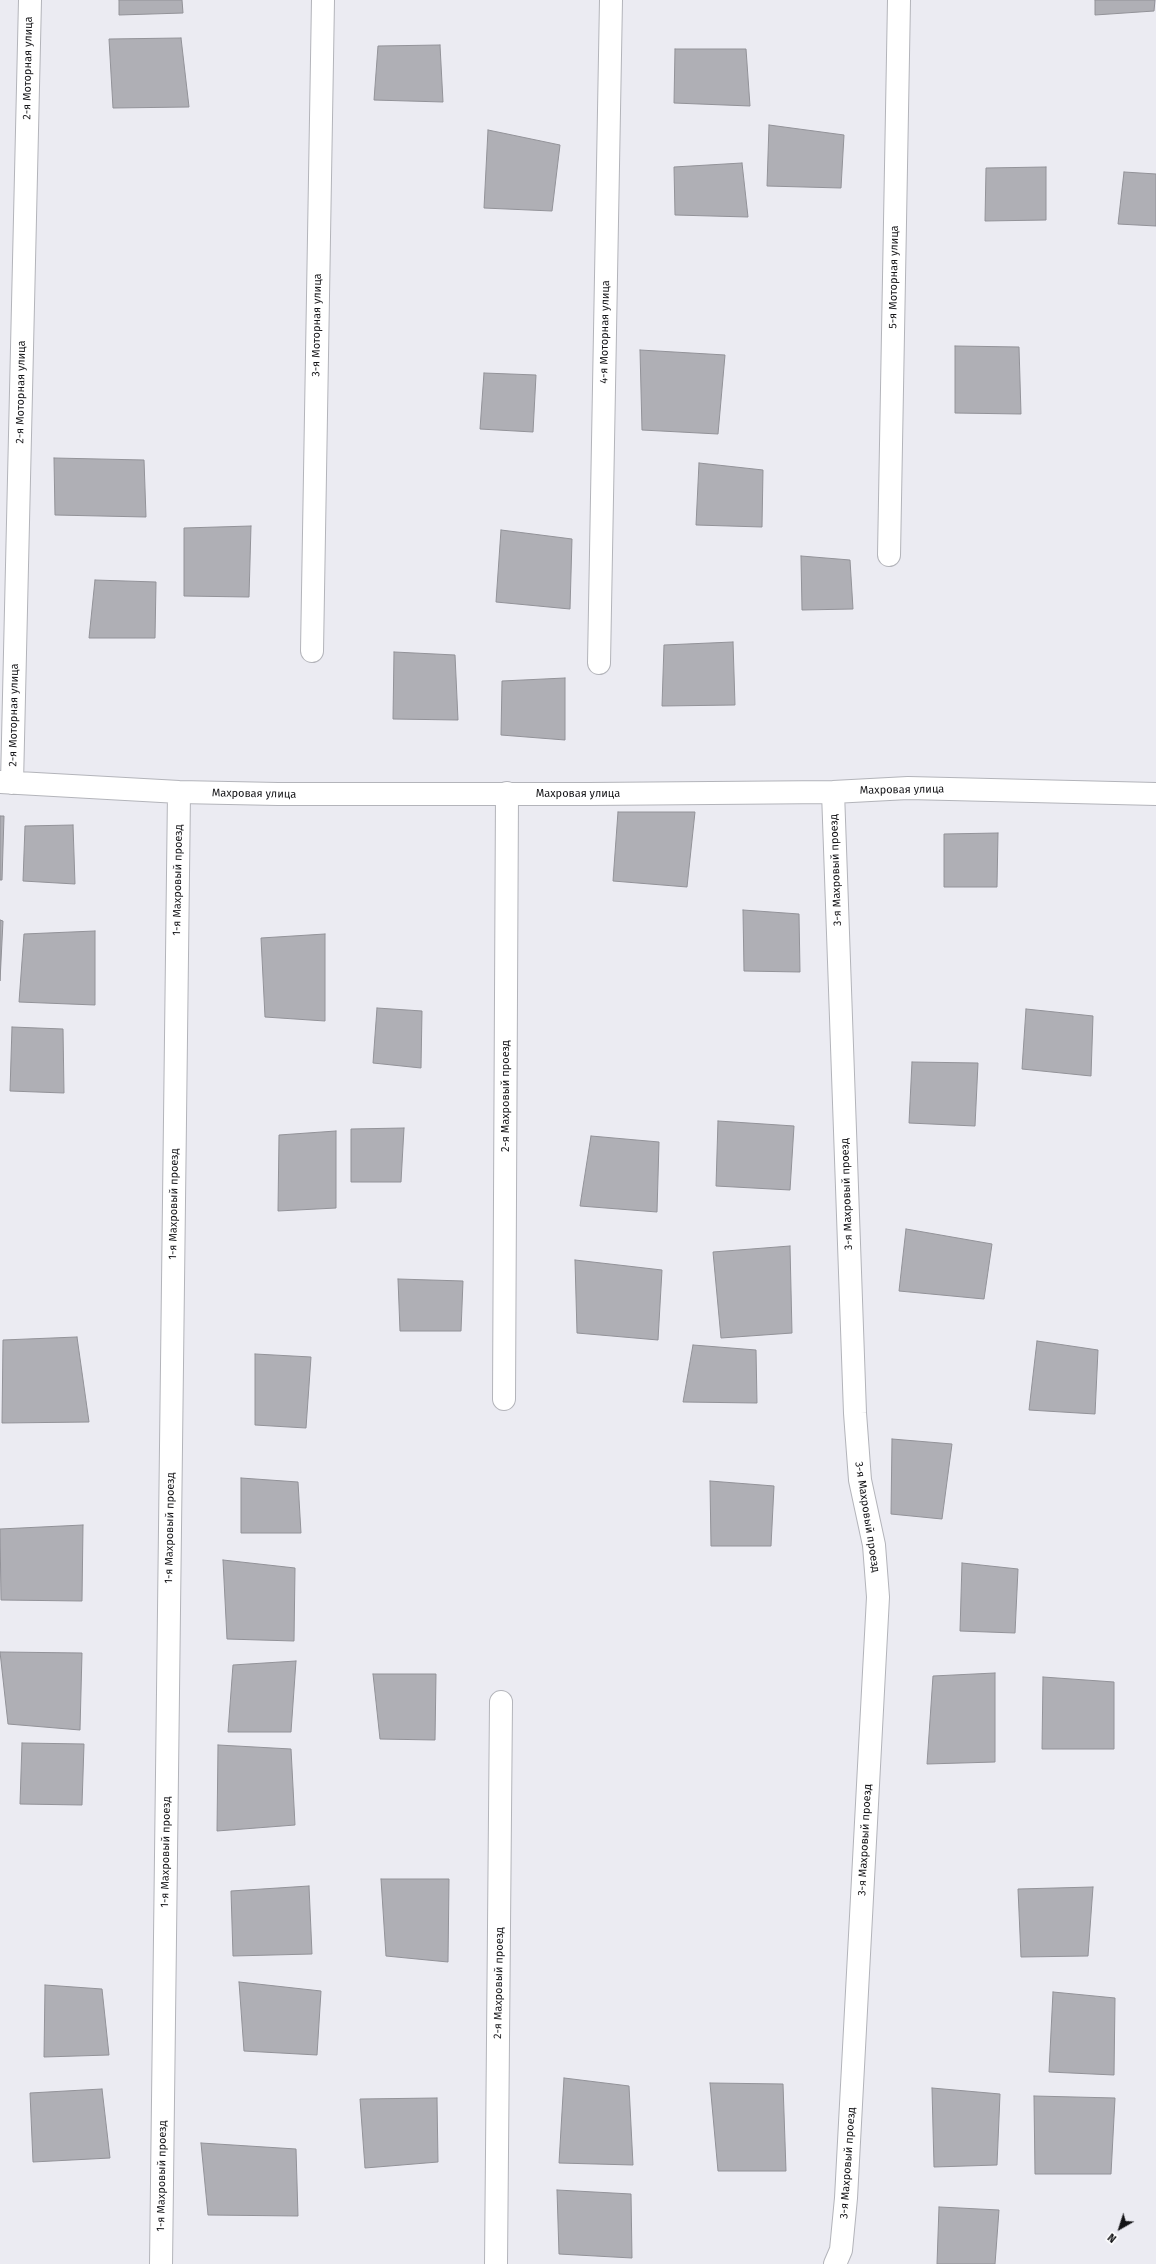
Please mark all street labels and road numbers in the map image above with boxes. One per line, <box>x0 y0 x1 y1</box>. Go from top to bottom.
street label: 2-я Моторная улица <box>21 16 35 120</box>
street label: 5-я Моторная улица <box>887 225 901 329</box>
street label: 3-я Моторная улица <box>310 273 324 377</box>
street label: 4-я Моторная улица <box>597 280 613 384</box>
street label: 2-я Моторная улица <box>14 340 28 444</box>
street label: 2-я Моторная улица <box>7 663 21 767</box>
street label: Махровая улица <box>860 783 944 797</box>
street label: Махровая улица <box>212 787 296 801</box>
street label: Махровая улица <box>536 787 620 801</box>
street label: 3-я Махровый проезд <box>827 814 845 926</box>
street label: 1-я Махровый проезд <box>170 824 186 936</box>
street label: 2-я Махровый проезд <box>499 1040 513 1152</box>
street label: 3-я Махровый проезд <box>838 1138 856 1250</box>
street label: 1-я Махровый проезд <box>166 1148 182 1260</box>
street label: 3-я Махровый проезд <box>852 1461 882 1573</box>
street label: 1-я Махровый проезд <box>162 1472 178 1584</box>
street label: 3-я Махровый проезд <box>855 1784 875 1896</box>
street label: 1-я Махровый проезд <box>158 1796 174 1908</box>
street label: 2-я Махровый проезд <box>491 1927 507 2039</box>
street label: 3-я Махровый проезд <box>838 2107 858 2219</box>
street label: 1-я Махровый проезд <box>154 2120 170 2232</box>

